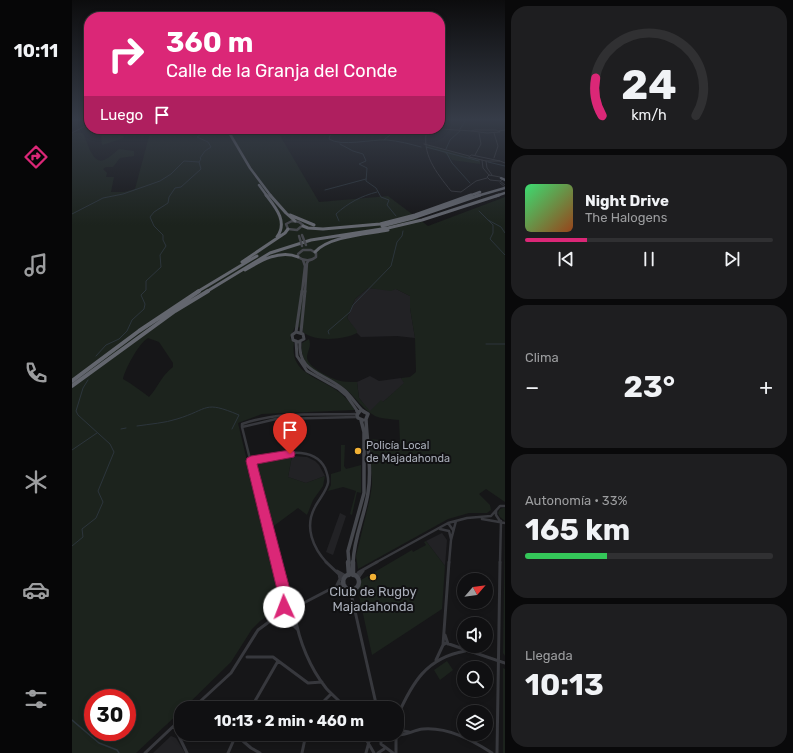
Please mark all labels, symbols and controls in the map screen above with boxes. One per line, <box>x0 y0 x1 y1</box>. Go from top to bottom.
text: 360 m <box>166 26 253 59</box>
icon: right <box>100 28 152 80</box>
text: 10:11 <box>14 40 58 62</box>
text: Calle de la Granja del Conde <box>166 60 397 82</box>
text: 24 <box>621 60 677 109</box>
icon: arrive <box>151 104 173 126</box>
text: Luego <box>100 106 143 124</box>
text: km/h <box>631 106 667 123</box>
icon: directions <box>22 143 50 171</box>
text: Night Drive <box>585 192 669 210</box>
text: The Halogens <box>585 210 667 225</box>
icon: previous <box>555 248 577 270</box>
icon: pause <box>638 248 660 270</box>
icon: next <box>721 248 743 270</box>
icon: music <box>22 251 50 279</box>
text: Clima <box>525 350 559 365</box>
icon: phone <box>22 359 50 387</box>
text: 23° <box>623 369 675 405</box>
text: − <box>525 374 539 401</box>
text: + <box>759 374 773 401</box>
pin <box>273 413 307 454</box>
icon: arrive <box>279 419 301 441</box>
place label: Policía Local de Majadahonda <box>366 439 450 465</box>
marker: Policía Local de Majadahonda <box>353 446 363 456</box>
icon: climate <box>22 468 50 496</box>
text: Autonomía · 33% <box>525 493 627 508</box>
text: 165 km <box>525 512 630 548</box>
marker: Club de Rugby Majadahonda <box>368 572 378 582</box>
north arrow <box>457 573 493 609</box>
map controls <box>457 573 493 741</box>
icon: car <box>22 576 50 604</box>
place label: Club de Rugby Majadahonda <box>329 584 417 614</box>
position arrow <box>263 586 305 628</box>
button: sound <box>457 617 493 653</box>
text: Llegada <box>525 648 573 663</box>
button: search <box>457 661 493 697</box>
text: 10:13 <box>525 667 604 703</box>
icon: filters <box>22 685 50 713</box>
speed limit sign: 30 <box>84 689 136 741</box>
button: layers <box>457 705 493 741</box>
text: 10:13 · 2 min · 460 m <box>214 712 364 730</box>

